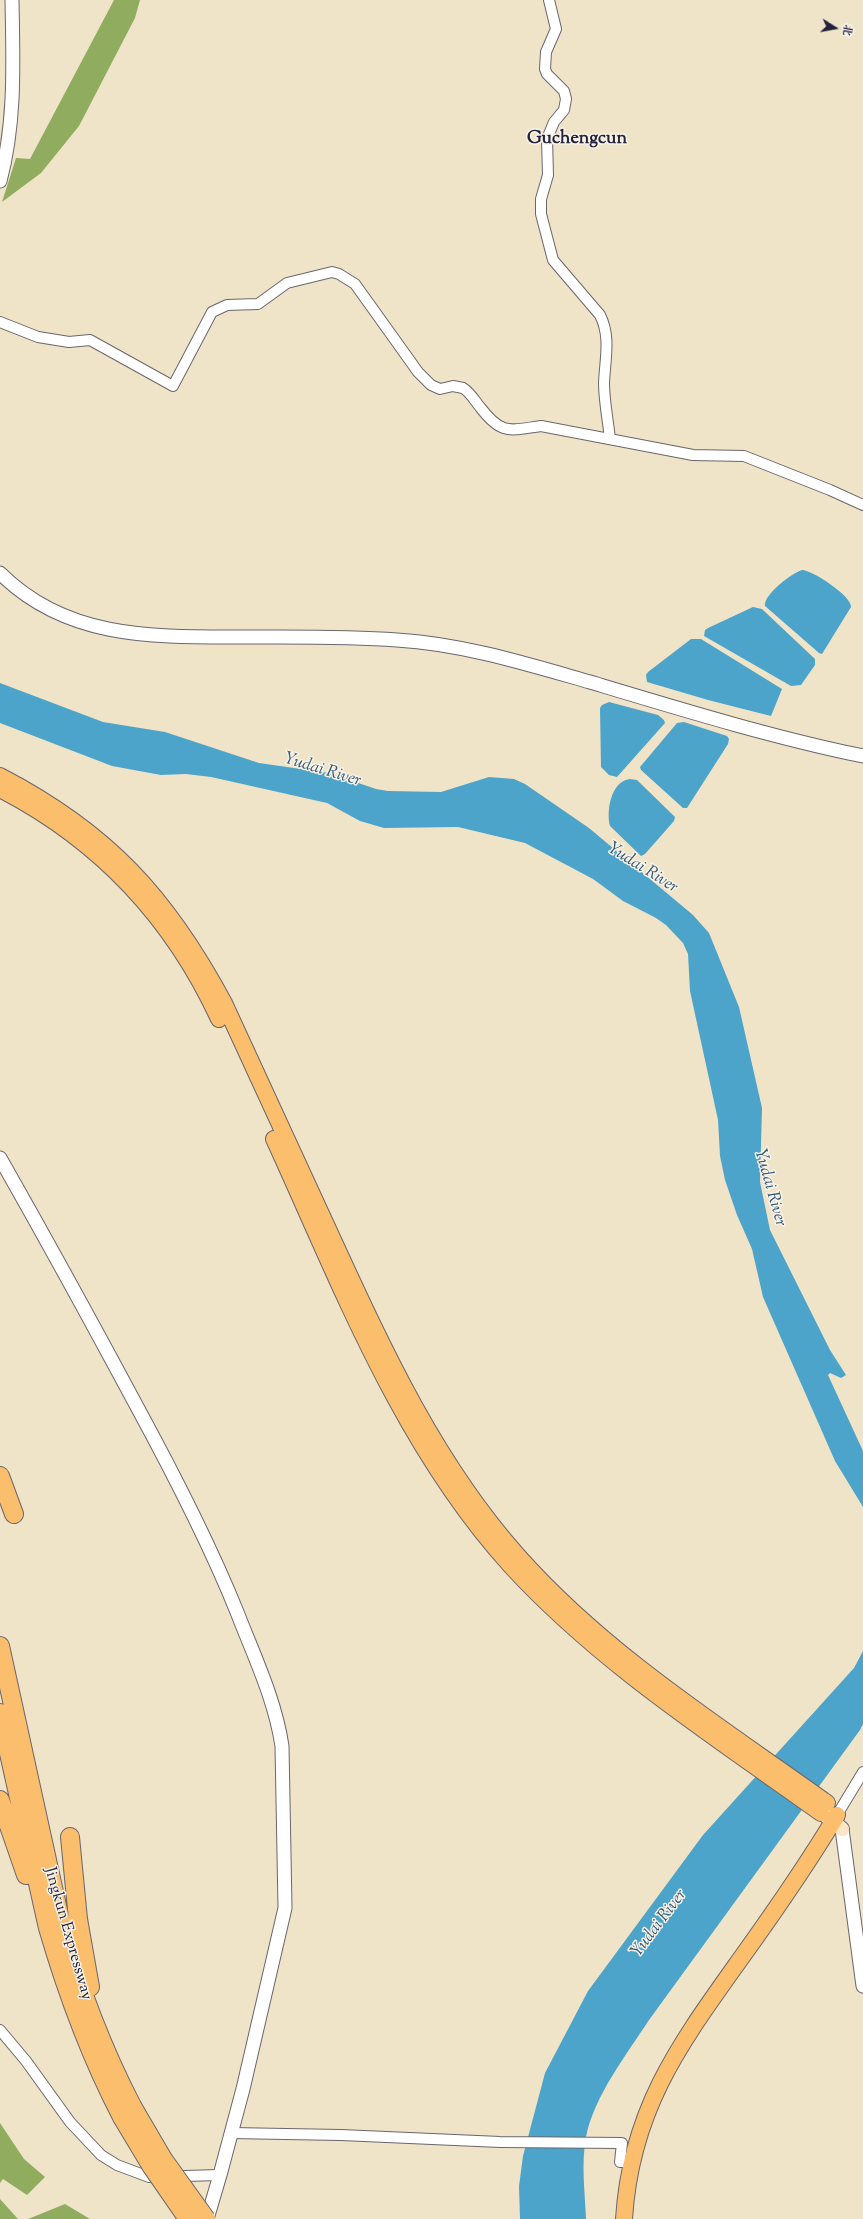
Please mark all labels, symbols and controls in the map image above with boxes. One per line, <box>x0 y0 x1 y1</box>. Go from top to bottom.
north arrow <box>815 8 855 48</box>
text: 北 <box>838 23 856 37</box>
district label: Guchengcun <box>527 129 627 151</box>
water label: Yudai River <box>281 750 363 792</box>
water label: Yudai River <box>603 839 681 899</box>
water label: Yudai River <box>748 1147 790 1229</box>
street label: Jingkun Expressway <box>39 1865 95 2003</box>
water label: Yudai River <box>628 1886 692 1962</box>

